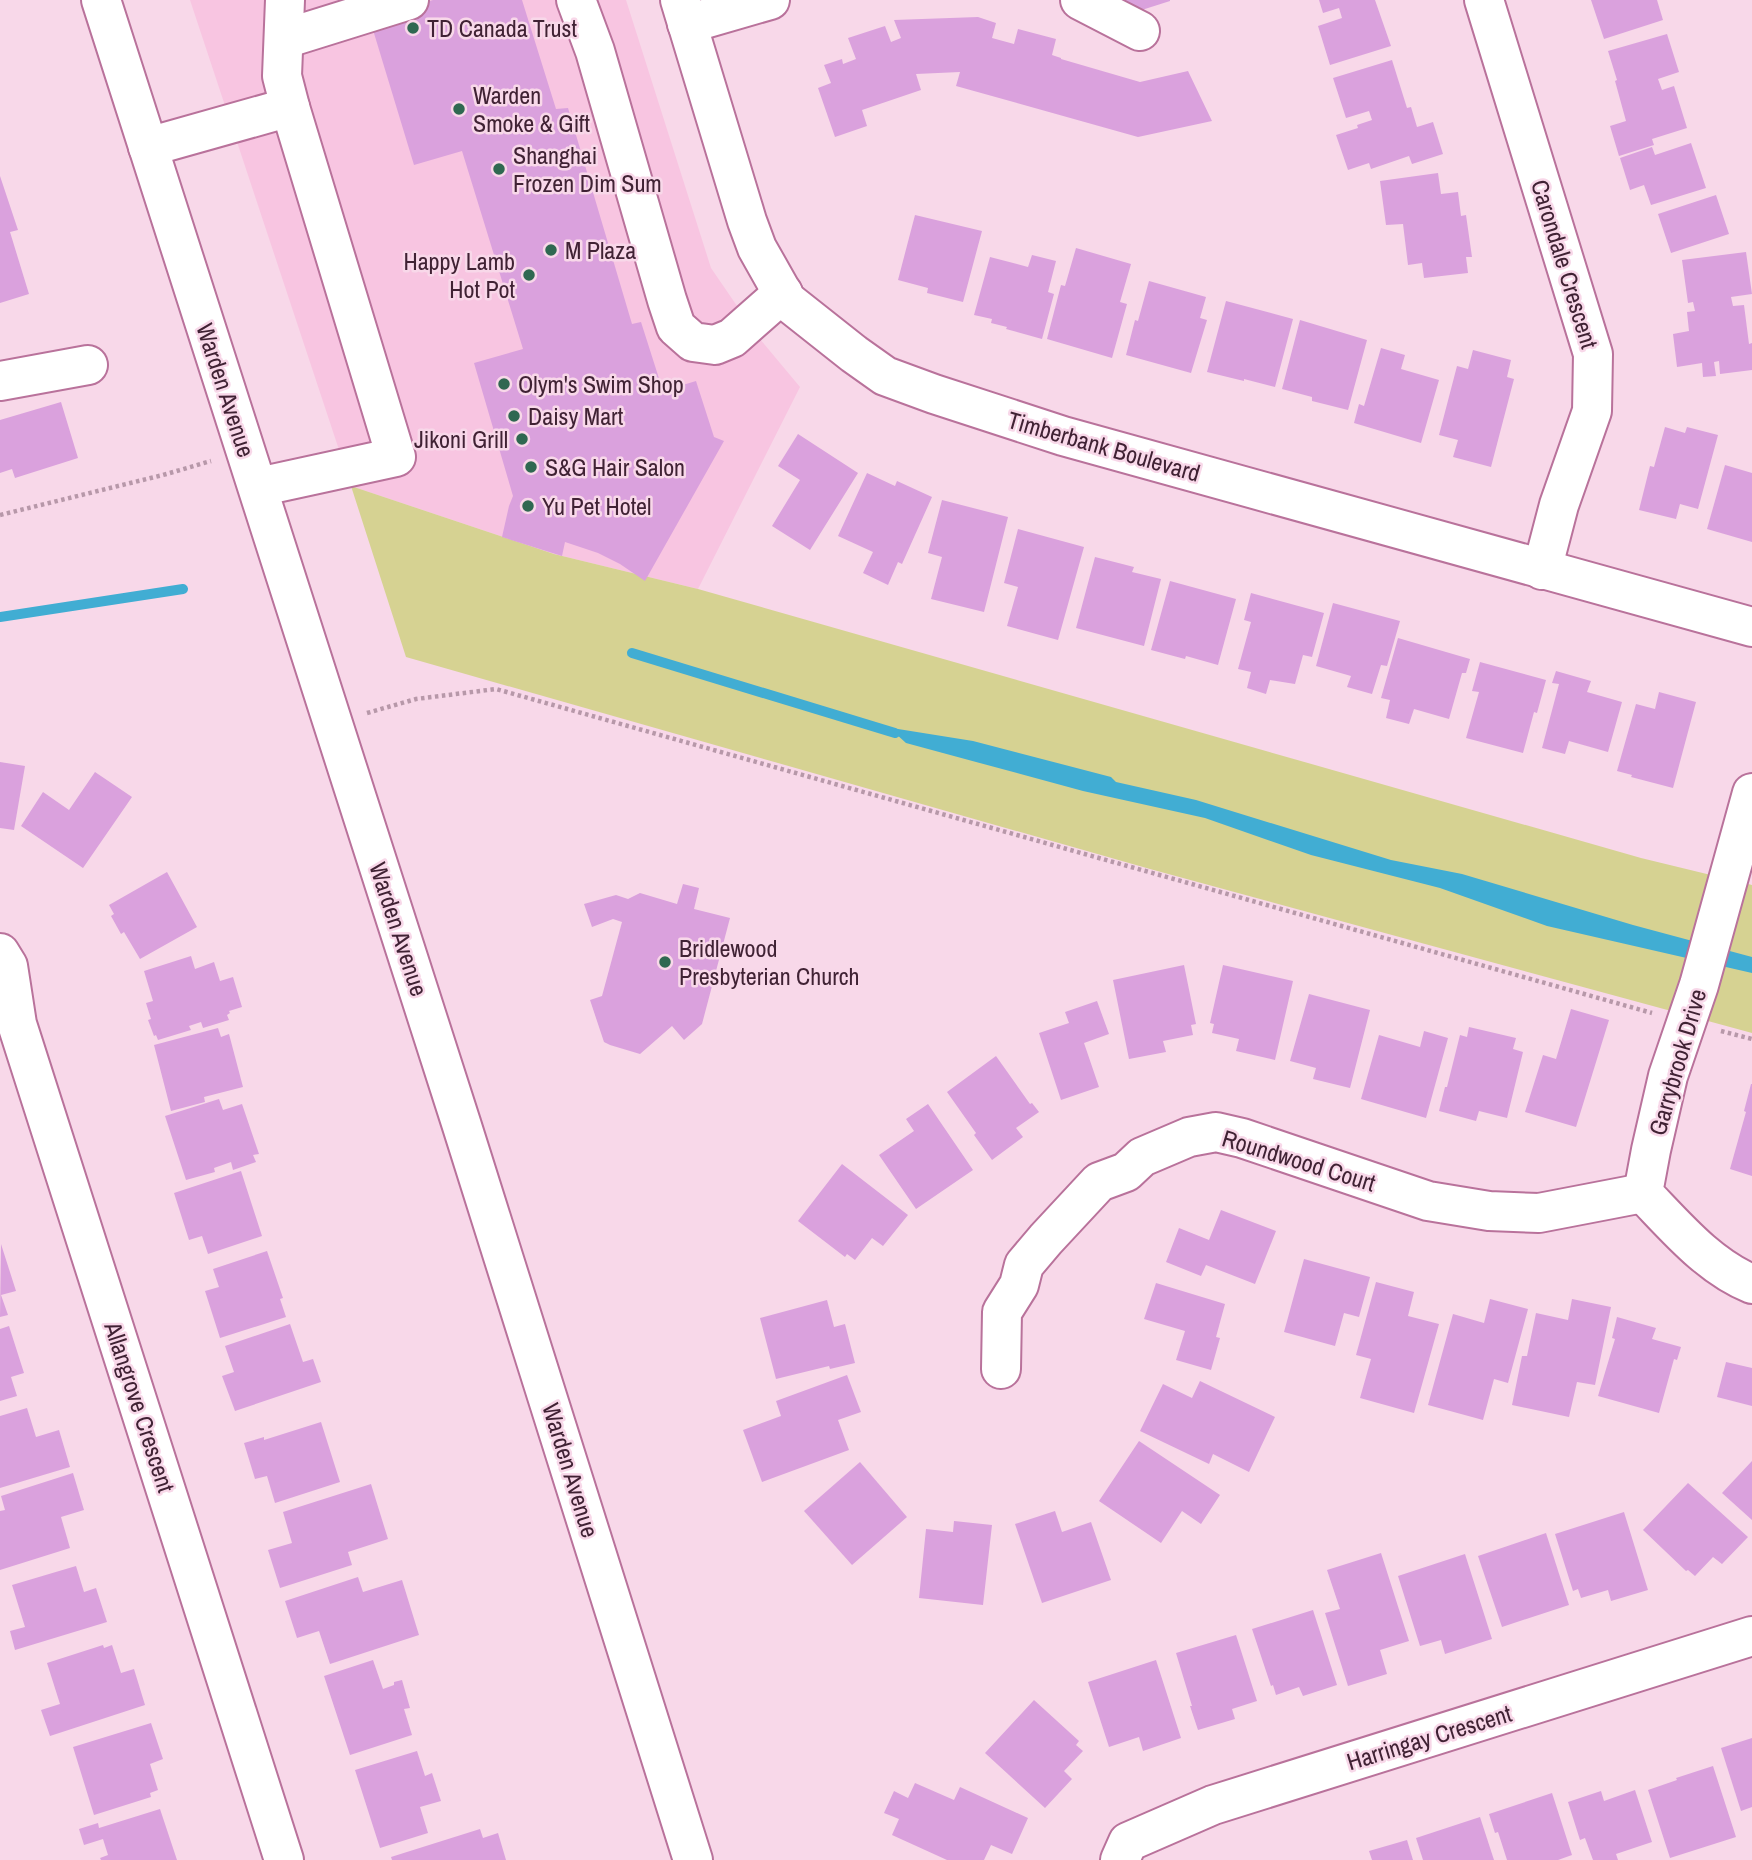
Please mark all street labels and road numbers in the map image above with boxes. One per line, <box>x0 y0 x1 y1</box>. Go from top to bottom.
street label: Carondale Crescent <box>1524 176 1606 353</box>
street label: Warden Avenue <box>189 319 263 461</box>
street label: Timberbank Boulevard <box>1004 403 1204 489</box>
street label: Warden Avenue <box>362 858 436 1000</box>
street label: Garrybrook Drive <box>1641 985 1713 1139</box>
street label: Roundwood Court <box>1218 1122 1380 1199</box>
street label: Allangrove Crescent <box>97 1317 183 1497</box>
street label: Warden Avenue <box>535 1399 607 1541</box>
street label: Harringay Crescent <box>1343 1697 1516 1777</box>

